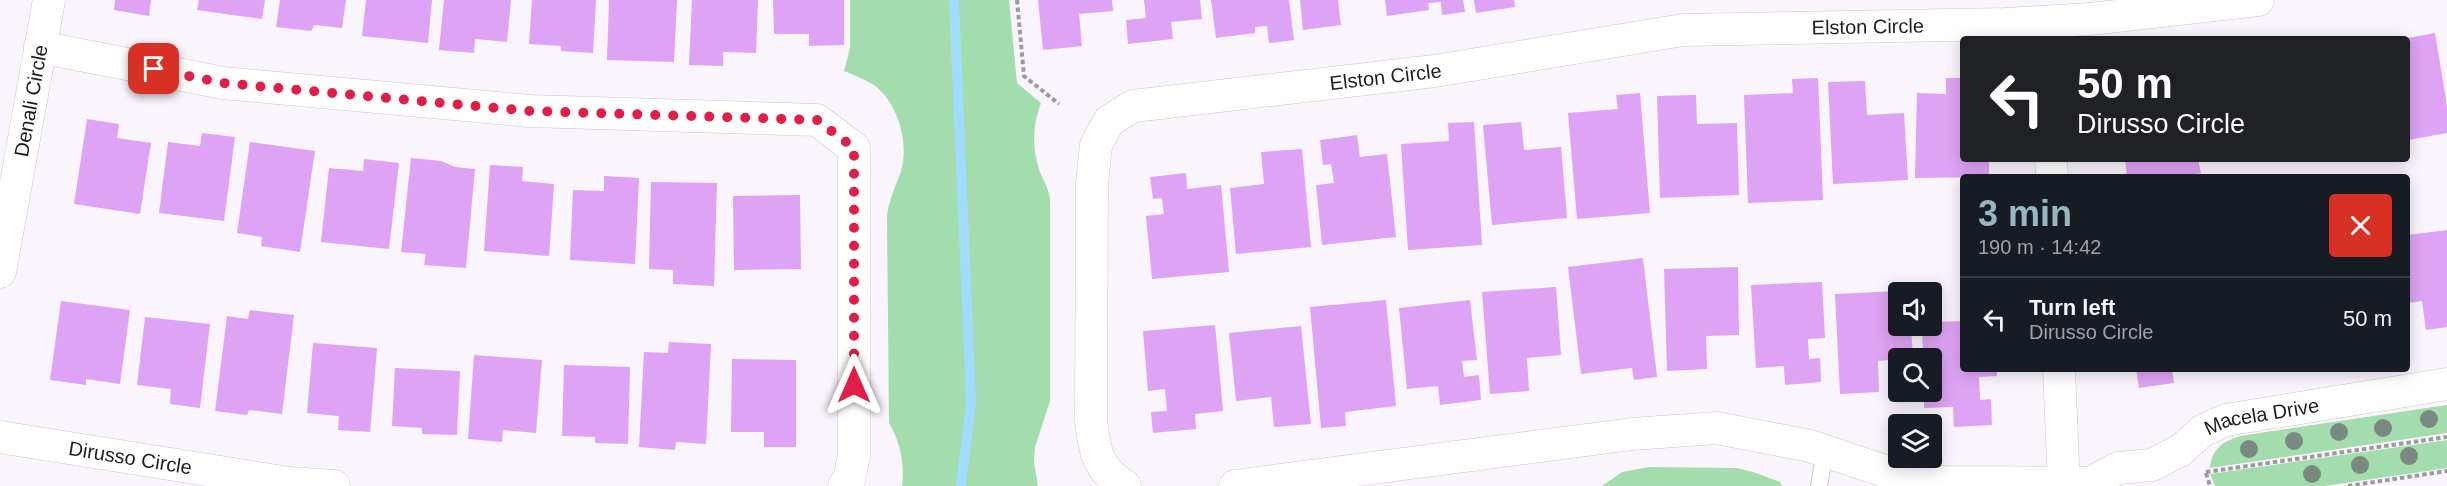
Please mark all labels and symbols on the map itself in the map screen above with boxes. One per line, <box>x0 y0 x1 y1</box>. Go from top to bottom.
street label: Elston Circle <box>1811 15 1924 39</box>
street label: Denali Circle <box>10 43 52 159</box>
pin <box>128 43 179 94</box>
street label: Elston Circle <box>1329 59 1443 94</box>
position arrow <box>822 353 886 417</box>
street label: Macela Drive <box>2201 394 2321 439</box>
street label: Dirusso Circle <box>67 437 194 478</box>

